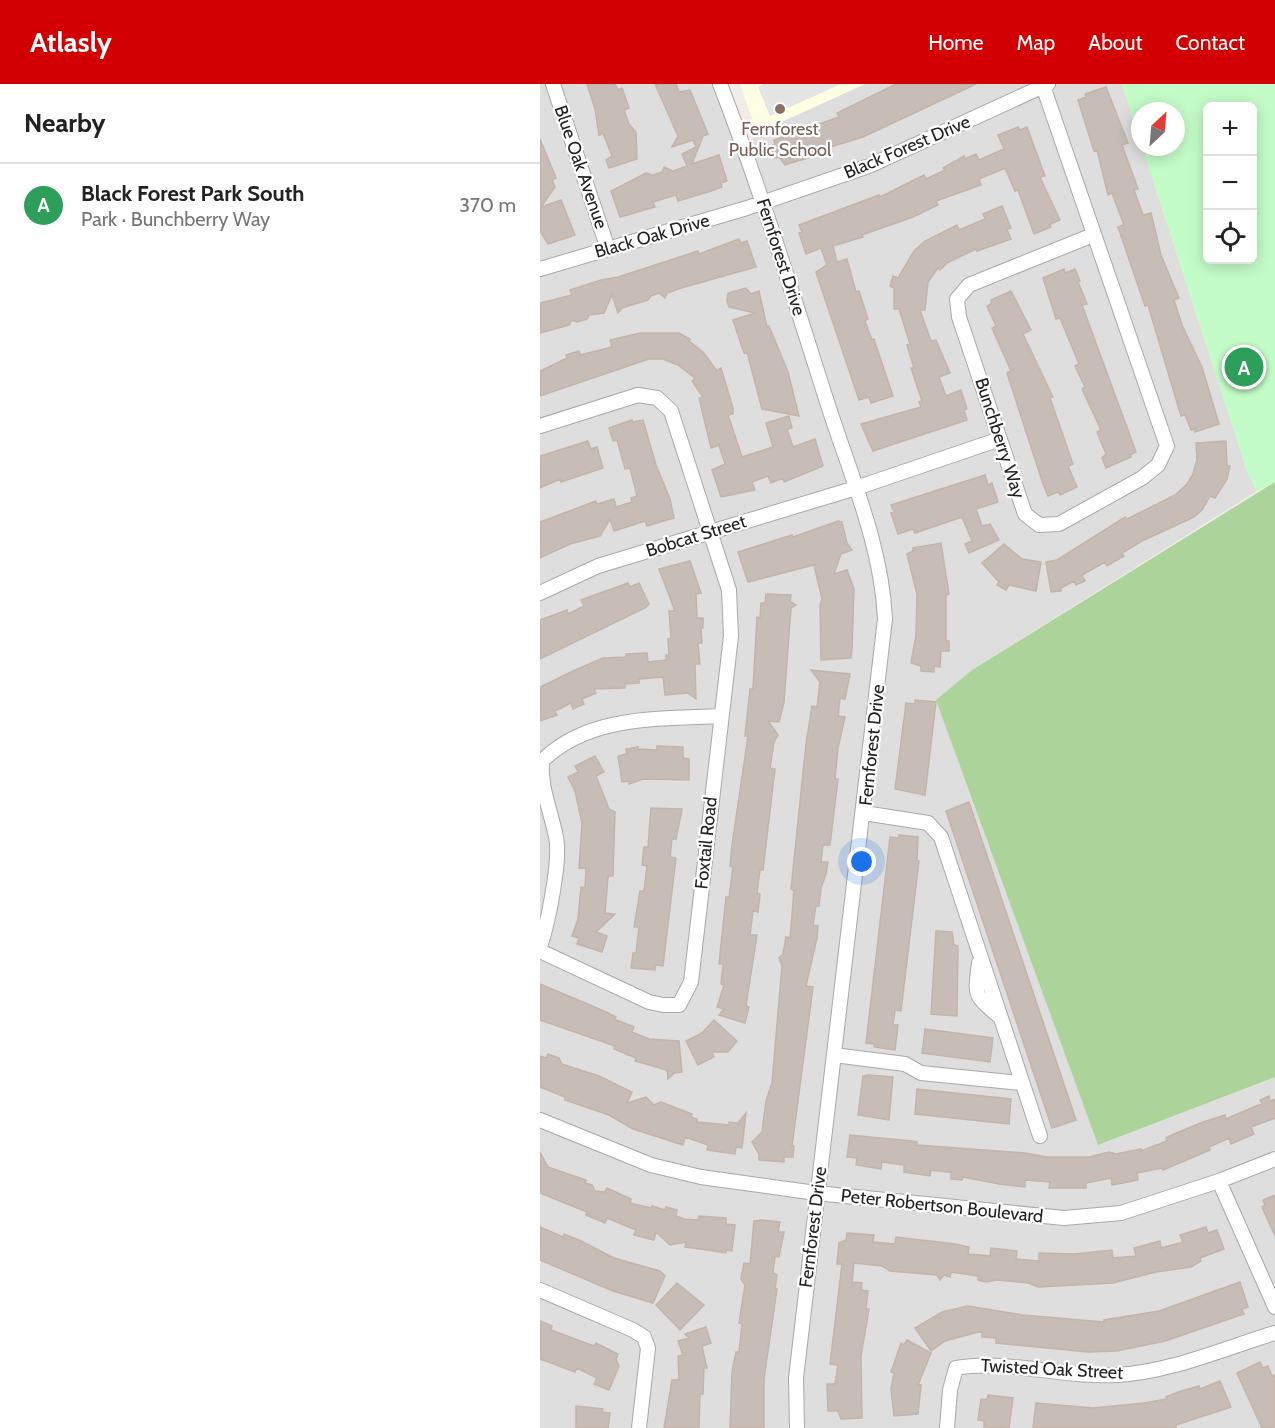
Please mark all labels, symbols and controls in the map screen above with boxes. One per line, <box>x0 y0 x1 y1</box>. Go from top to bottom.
text: Atlasly <box>30 25 112 59</box>
text: Home <box>928 30 984 55</box>
text: Map <box>1017 30 1055 55</box>
text: About <box>1088 30 1142 55</box>
text: Contact <box>1175 30 1245 55</box>
street label: Blue Oak Avenue <box>550 102 612 232</box>
marker: Fernforest Public School <box>773 102 787 116</box>
north arrow <box>1131 102 1185 156</box>
map controls <box>1203 102 1257 264</box>
button: + <box>1203 102 1257 156</box>
text: Nearby <box>24 107 105 139</box>
street label: Black Forest Drive <box>841 111 973 183</box>
place label: Fernforest Public School <box>729 118 832 161</box>
button: − <box>1203 156 1257 210</box>
text: Black Forest Park South <box>81 180 304 207</box>
text: A <box>37 193 50 217</box>
text: 370 m <box>459 193 516 217</box>
street label: Fernforest Drive <box>752 196 810 318</box>
text: Park · Bunchberry Way <box>81 207 270 231</box>
street label: Black Oak Drive <box>592 209 712 263</box>
button: locate <box>1203 210 1257 264</box>
pin: A <box>1224 344 1264 390</box>
street label: Bunchberry Way <box>970 375 1030 501</box>
street label: Bobcat Street <box>643 510 749 562</box>
street label: Fernforest Drive <box>855 683 889 807</box>
street label: Foxtail Road <box>690 796 722 890</box>
your location <box>847 847 876 876</box>
street label: Fernforest Drive <box>795 1165 831 1289</box>
street label: Peter Robertson Boulevard <box>840 1184 1044 1228</box>
street label: Twisted Oak Street <box>980 1354 1124 1384</box>

